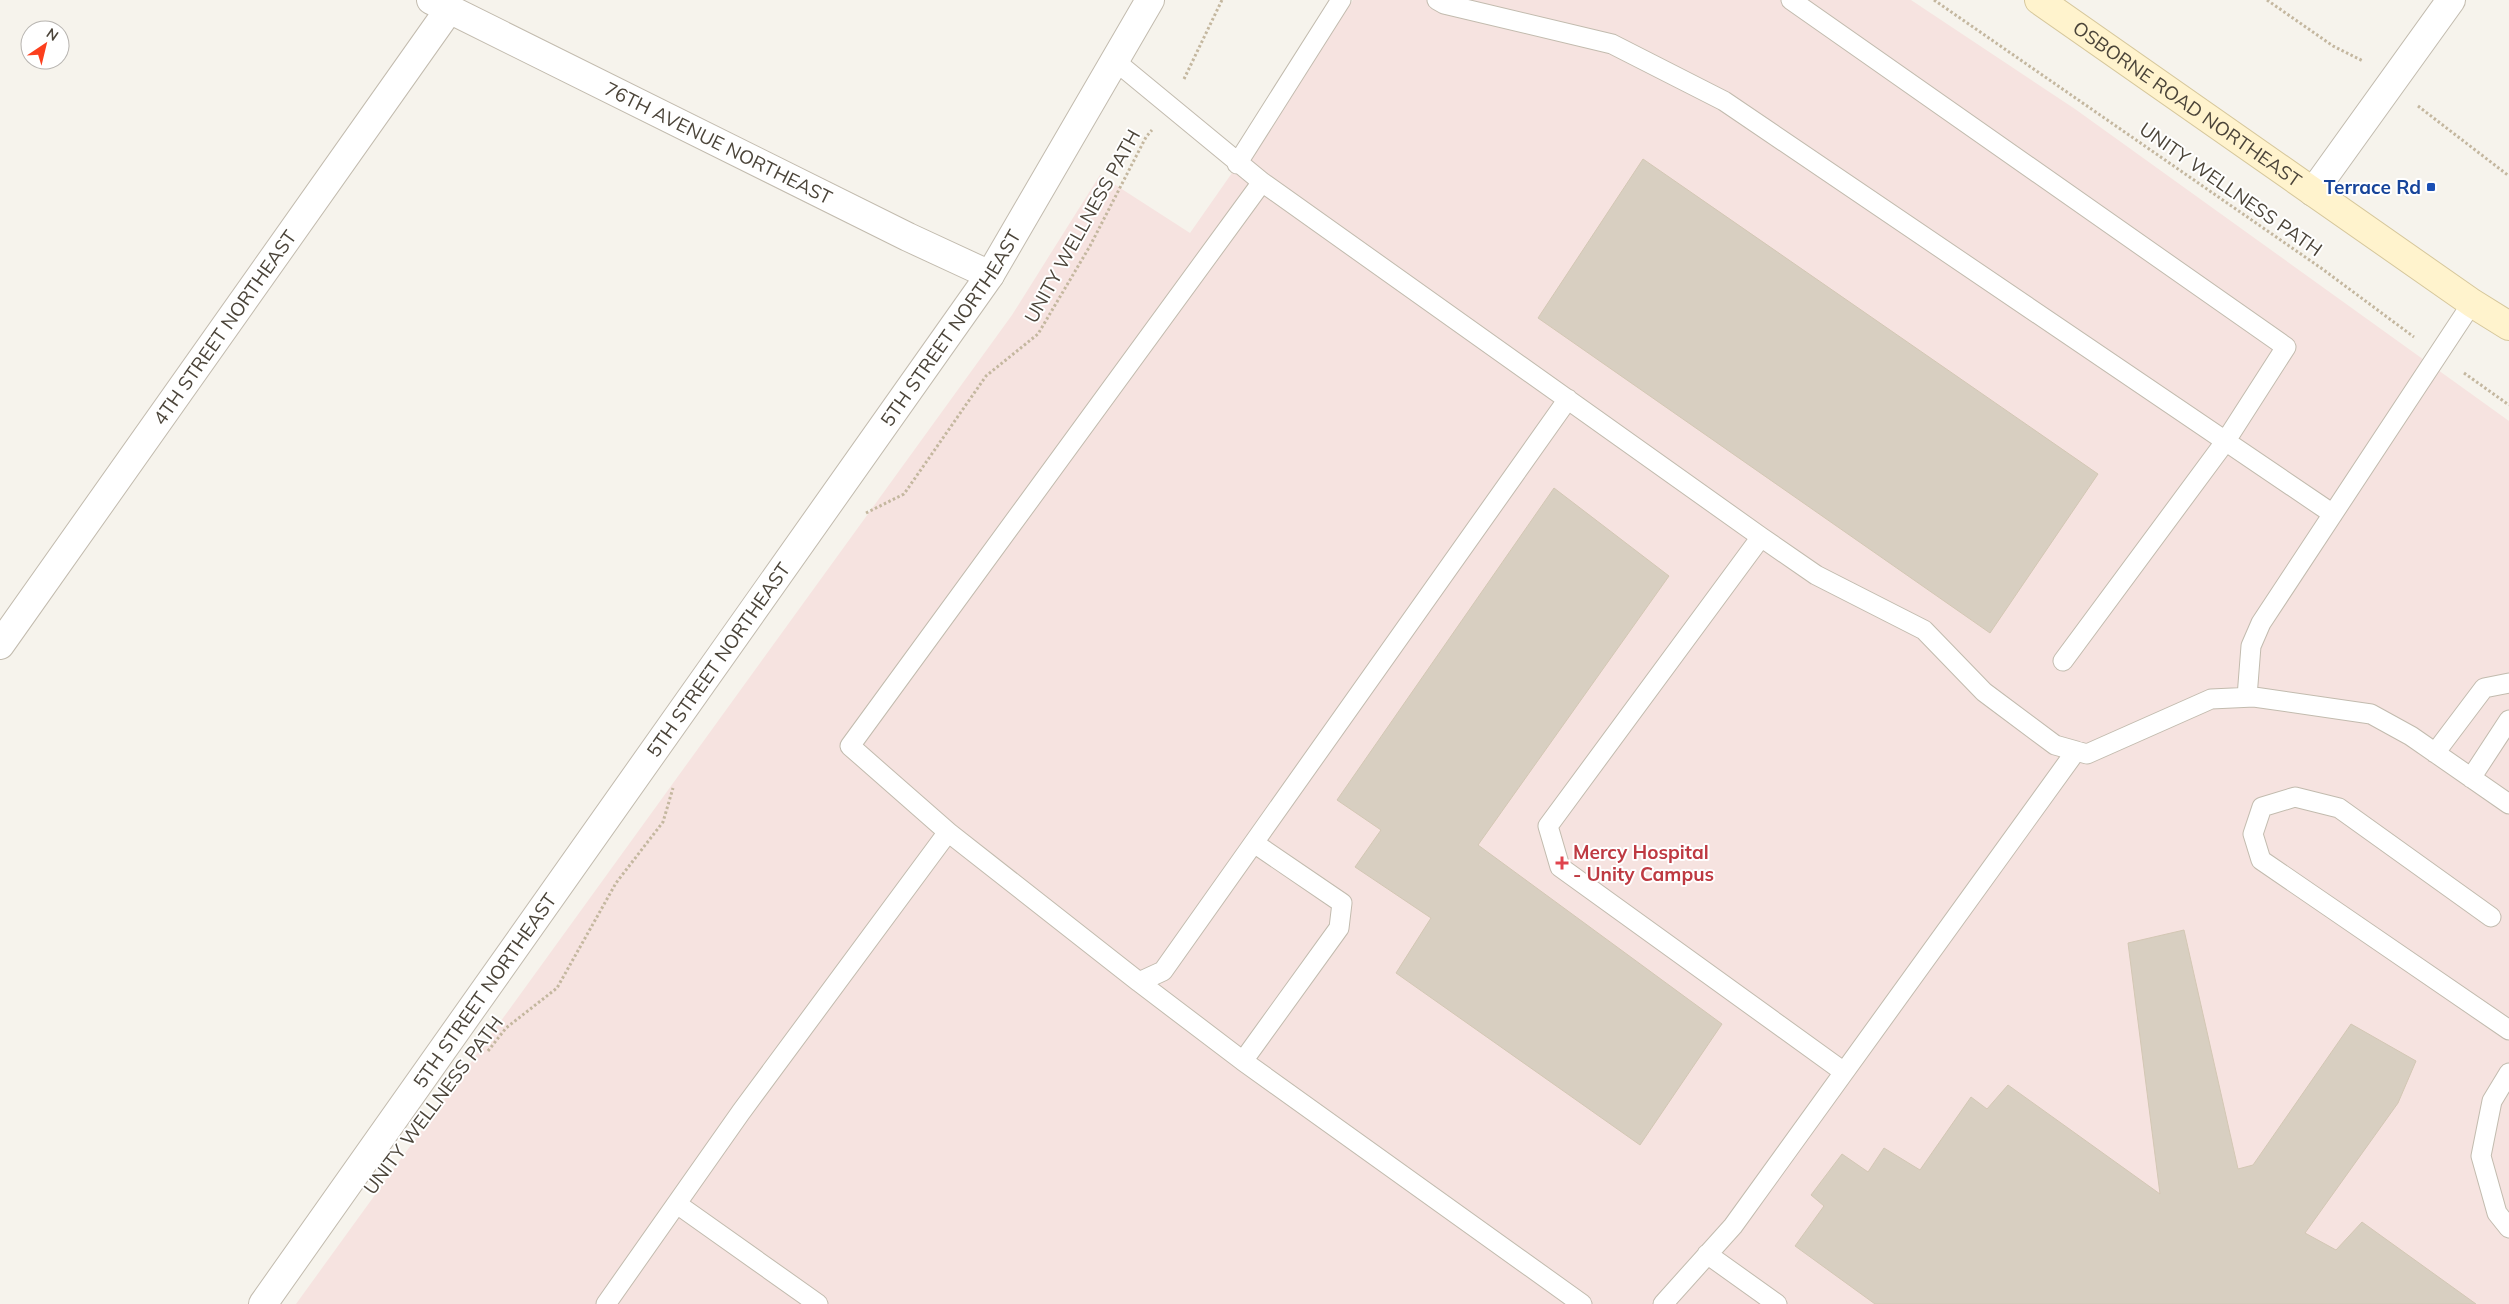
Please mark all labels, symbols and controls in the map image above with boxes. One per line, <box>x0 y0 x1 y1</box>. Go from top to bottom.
street label: OSBORNE ROAD NORTHEAST <box>2068 15 2307 192</box>
north arrow <box>20 20 70 70</box>
text: N <box>43 24 62 45</box>
street label: 76TH AVENUE NORTHEAST <box>601 76 837 210</box>
street label: UNITY WELLNESS PATH <box>2135 117 2327 261</box>
street label: UNITY WELLNESS PATH <box>1019 125 1145 327</box>
place label: Terrace Rd <box>2324 175 2421 199</box>
marker: Terrace Rd <box>2425 181 2437 193</box>
street label: 4TH STREET NORTHEAST <box>148 225 302 429</box>
street label: 5TH STREET NORTHEAST <box>875 225 1026 431</box>
street label: 5TH STREET NORTHEAST <box>641 557 796 762</box>
place label: Mercy Hospital - Unity Campus <box>1573 840 1714 886</box>
marker: Mercy Hospital - Unity Campus <box>1555 856 1569 870</box>
street label: 5TH STREET NORTHEAST <box>408 888 562 1092</box>
street label: UNITY WELLNESS PATH <box>358 1011 508 1199</box>

